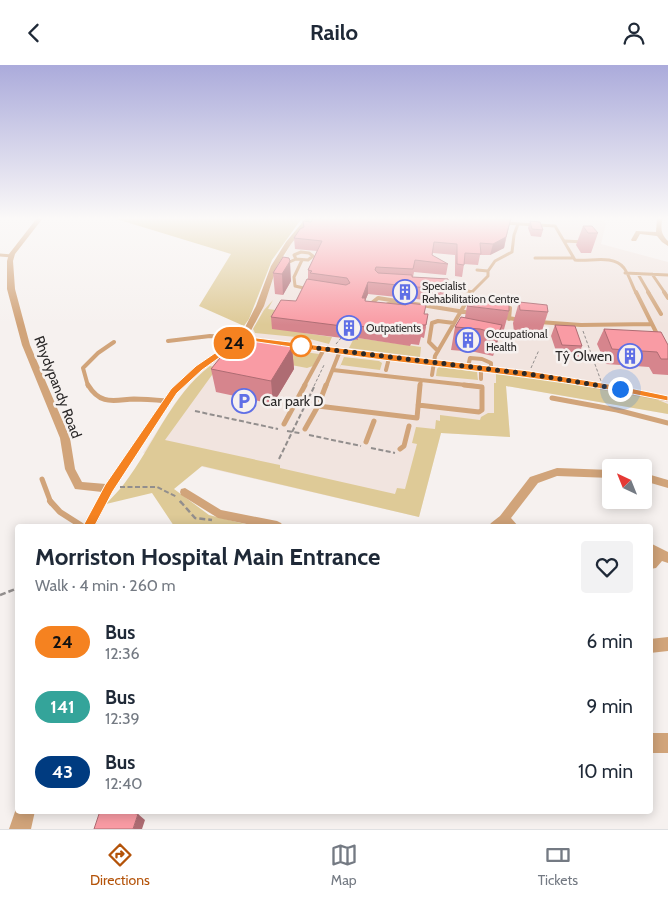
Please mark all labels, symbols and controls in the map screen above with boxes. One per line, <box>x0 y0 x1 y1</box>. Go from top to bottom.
icon: back <box>20 19 48 47</box>
text: Railo <box>310 19 358 46</box>
icon: person <box>620 19 648 47</box>
building icon: Specialist Rehabilitation Centre <box>392 279 418 305</box>
place label: Specialist Rehabilitation Centre <box>422 279 520 306</box>
building icon: Outpatients <box>336 315 362 341</box>
place label: Outpatients <box>366 321 422 335</box>
line badge: 24 <box>212 327 256 359</box>
building icon: Occupational Health <box>455 327 481 353</box>
place label: Occupational Health <box>486 327 548 354</box>
text: 24 <box>224 332 244 354</box>
street label: Rhydypandy Road <box>30 333 86 441</box>
unlabelled marker <box>290 335 312 357</box>
building icon: Tŷ Olwen <box>617 343 643 369</box>
place label: Tŷ Olwen <box>555 347 612 365</box>
your location <box>608 377 633 402</box>
parking icon: Car park D <box>231 388 257 414</box>
place label: Car park D <box>262 392 323 410</box>
north arrow <box>602 459 652 509</box>
map controls <box>602 459 652 509</box>
button: heart <box>581 541 633 593</box>
text: Morriston Hospital Main Entrance <box>35 542 380 571</box>
text: Walk · 4 min · 260 m <box>35 576 176 595</box>
text: Bus <box>105 621 135 644</box>
text: 6 min <box>587 630 633 653</box>
text: 24 <box>52 631 73 653</box>
text: 12:36 <box>105 644 140 663</box>
text: Bus <box>105 686 135 709</box>
text: 9 min <box>587 695 633 718</box>
text: 141 <box>50 696 75 718</box>
text: 12:39 <box>105 709 140 728</box>
text: Bus <box>105 751 135 774</box>
text: 10 min <box>578 760 633 783</box>
text: 43 <box>52 761 73 783</box>
text: 12:40 <box>105 774 142 793</box>
tab: Directions <box>90 841 150 889</box>
tab: Map <box>330 841 358 889</box>
tab: Tickets <box>538 841 578 889</box>

